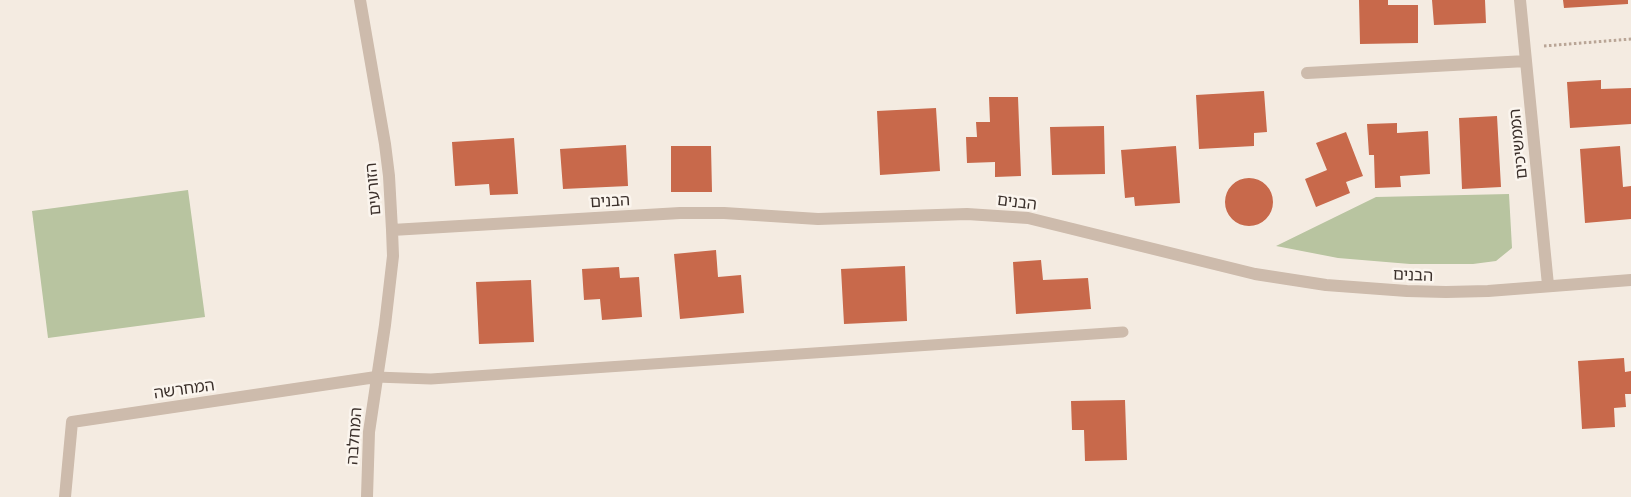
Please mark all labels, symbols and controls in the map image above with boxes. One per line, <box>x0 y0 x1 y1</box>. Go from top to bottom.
street label: הממשיכים <box>1505 108 1531 180</box>
street label: הזורעים <box>361 162 385 216</box>
street label: הבנים <box>589 190 631 212</box>
street label: הבנים <box>996 190 1038 214</box>
street label: הבנים <box>1393 265 1433 285</box>
street label: המחרשה <box>152 375 216 403</box>
street label: המחלבה <box>342 406 366 466</box>

